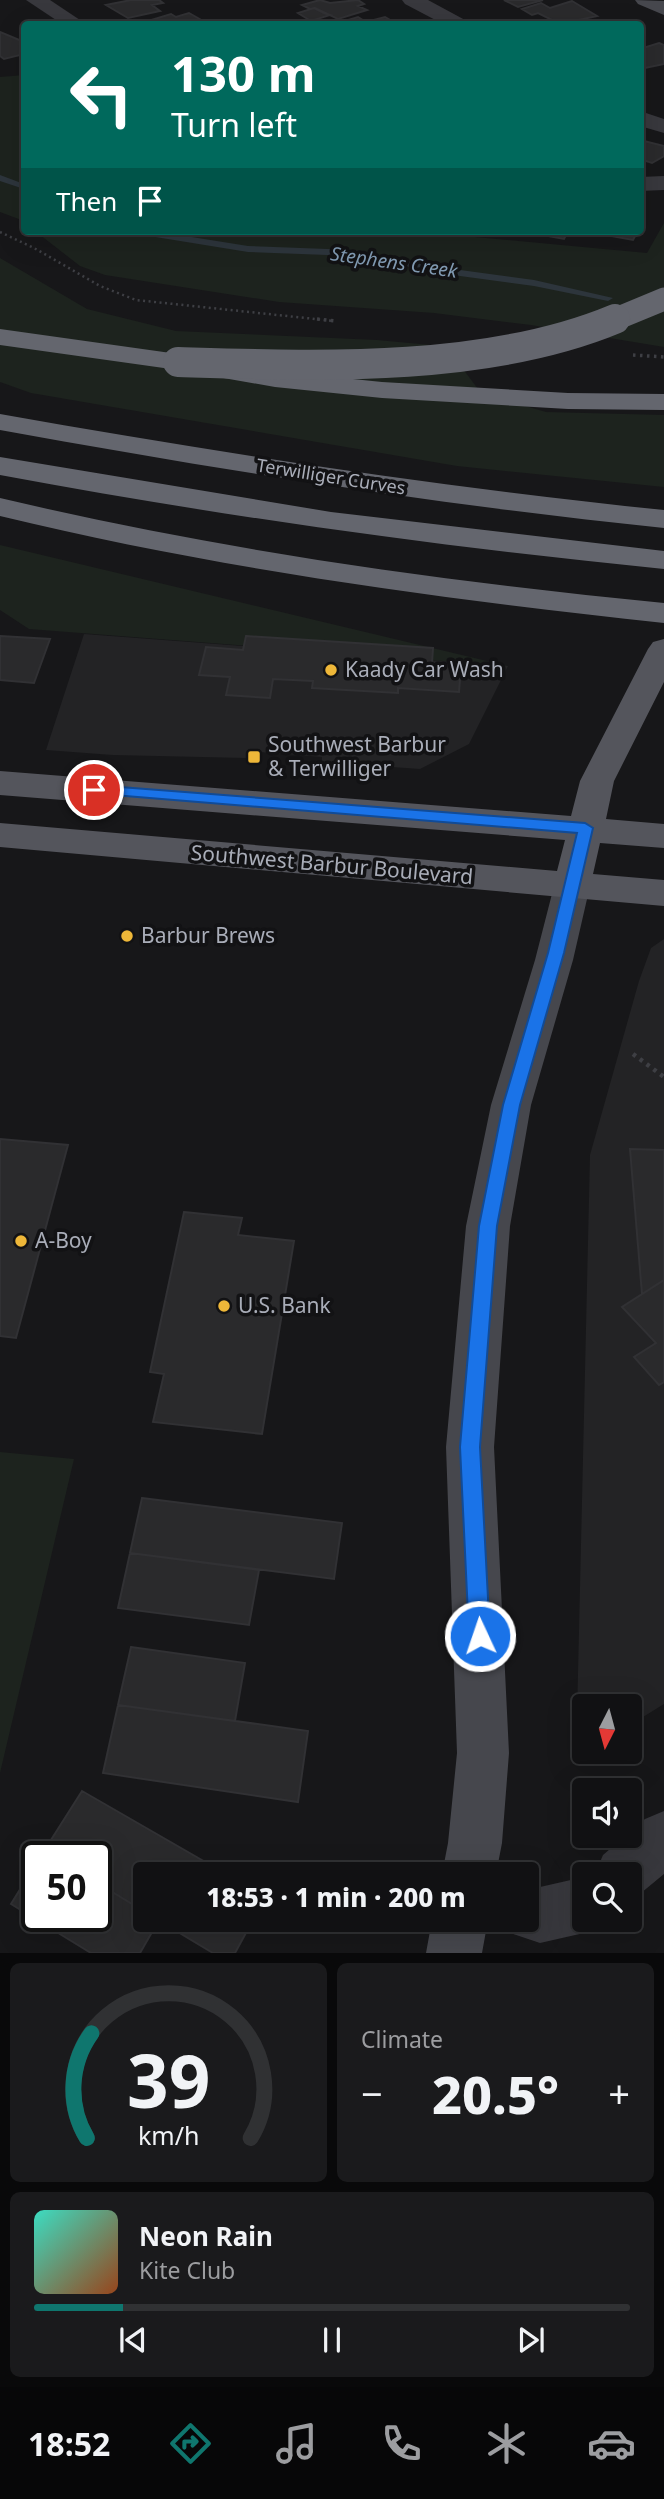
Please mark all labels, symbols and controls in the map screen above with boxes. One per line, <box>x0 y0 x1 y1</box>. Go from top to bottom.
text: 130 m <box>171 40 316 106</box>
icon: left <box>56 49 147 140</box>
text: Turn left <box>171 103 297 146</box>
icon: arrive <box>131 182 169 220</box>
text: Then <box>56 183 117 219</box>
water label: Stephens Creek <box>329 240 460 284</box>
street label: Terwilliger Curves <box>255 452 407 500</box>
place label: Kaady Car Wash <box>345 655 504 683</box>
marker: Kaady Car Wash <box>323 662 339 678</box>
place label: Southwest Barbur & Terwilliger <box>268 730 446 782</box>
marker: Southwest Barbur & Terwilliger <box>246 749 262 765</box>
pin <box>64 760 124 820</box>
icon: arrive <box>75 771 113 809</box>
street label: Southwest Barbur Boulevard <box>190 838 474 890</box>
place label: Barbur Brews <box>141 921 275 949</box>
marker: Barbur Brews <box>119 928 135 944</box>
place label: A-Boy <box>35 1226 92 1254</box>
marker: A-Boy <box>13 1233 29 1249</box>
place label: U.S. Bank <box>238 1291 332 1319</box>
marker: U.S. Bank <box>216 1298 232 1314</box>
position arrow <box>443 1599 517 1673</box>
north arrow <box>572 1694 642 1764</box>
map controls <box>572 1694 642 1932</box>
button: sound <box>572 1778 642 1848</box>
speed limit sign: 50 <box>21 1841 112 1932</box>
button: search <box>572 1862 642 1932</box>
text: 18:53 · 1 min · 200 m <box>206 1879 466 1915</box>
text: Climate <box>361 2023 443 2055</box>
text: 39 <box>127 2031 210 2130</box>
text: 20.5° <box>432 2058 559 2129</box>
text: − <box>361 2067 383 2119</box>
text: + <box>608 2067 630 2119</box>
text: km/h <box>138 2118 199 2152</box>
text: Neon Rain <box>139 2218 273 2254</box>
text: Kite Club <box>139 2254 235 2286</box>
icon: previous <box>114 2321 152 2359</box>
icon: pause <box>313 2321 351 2359</box>
icon: next <box>512 2321 550 2359</box>
icon: directions <box>166 2419 215 2468</box>
icon: music <box>272 2419 321 2468</box>
icon: phone <box>377 2419 426 2468</box>
icon: climate <box>482 2419 531 2468</box>
icon: car <box>587 2419 636 2468</box>
text: 18:52 <box>28 2422 110 2465</box>

